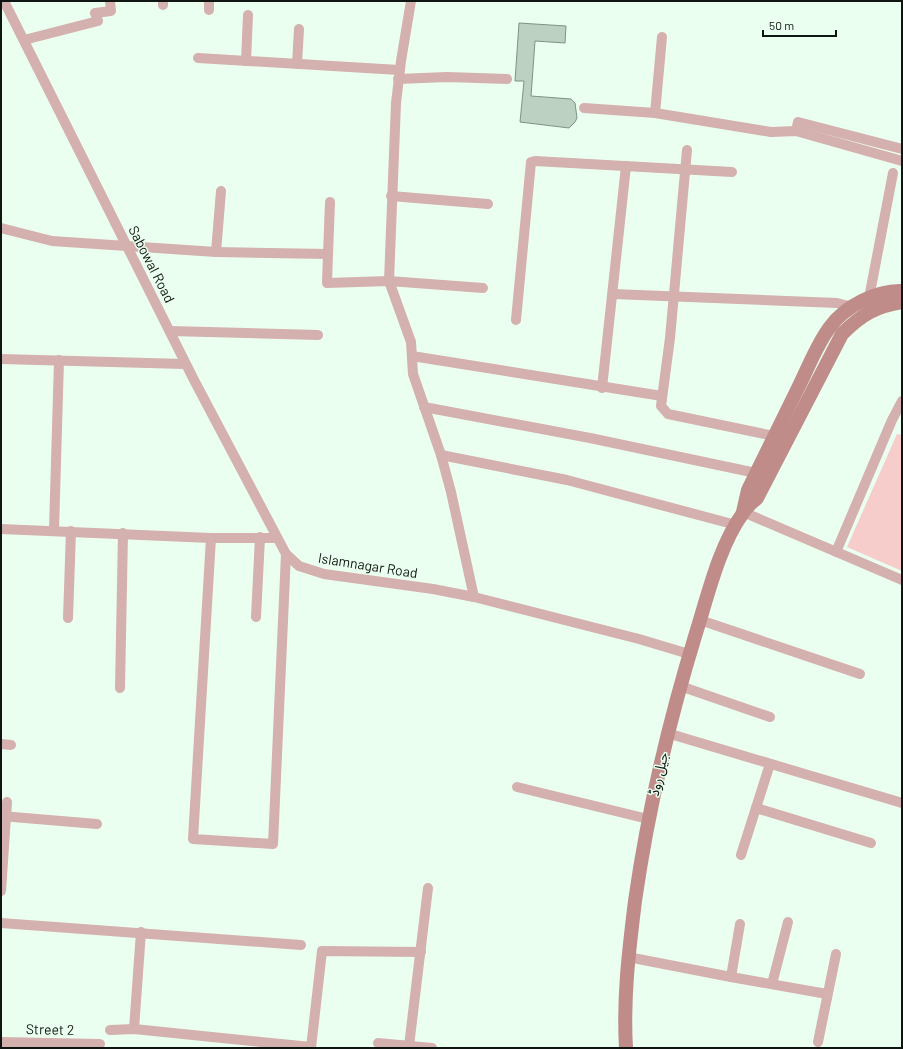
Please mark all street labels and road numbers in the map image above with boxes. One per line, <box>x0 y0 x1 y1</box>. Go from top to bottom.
street label: Sabowal Road <box>125 223 179 305</box>
street label: Islamnagar Road <box>317 549 419 581</box>
street label: جیل روڈ <box>645 750 672 798</box>
street label: Street 2 <box>26 1020 74 1038</box>

